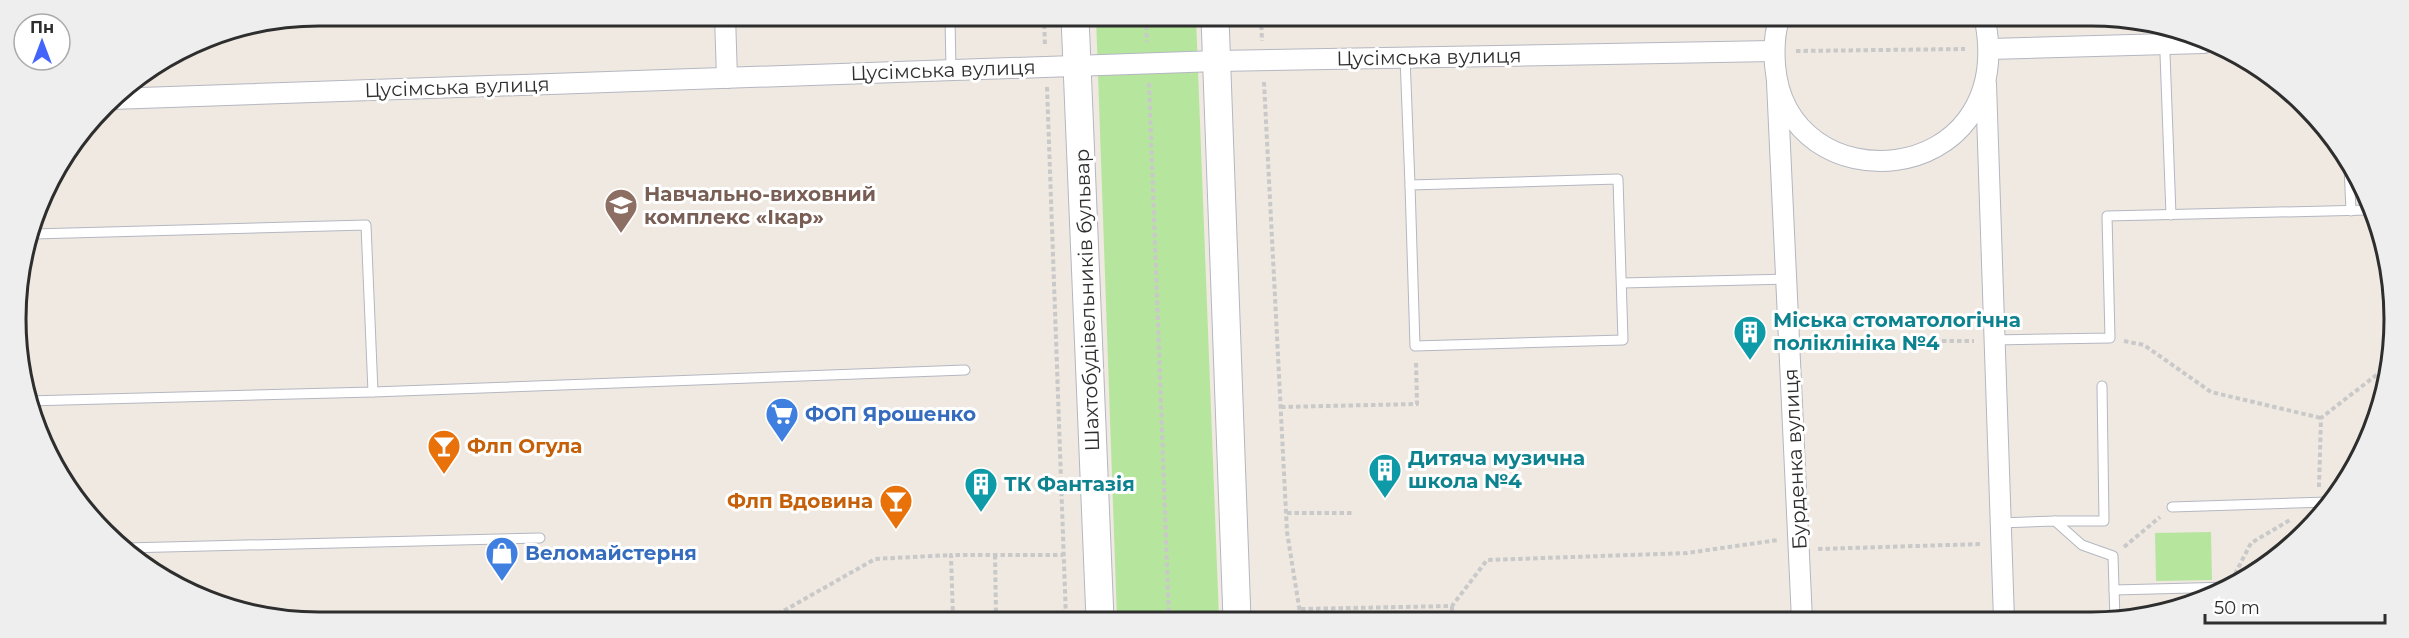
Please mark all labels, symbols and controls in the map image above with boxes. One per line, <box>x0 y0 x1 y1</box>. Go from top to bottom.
north arrow <box>12 12 72 72</box>
text: Пн <box>30 18 54 37</box>
street label: Цусімська вулиця <box>1336 43 1522 71</box>
street label: Цусімська вулиця <box>850 55 1036 85</box>
street label: Цусімська вулиця <box>364 72 550 102</box>
street label: Шахтобудівельників бульвар <box>1070 148 1104 452</box>
place label: Навчально-виховний комплекс «Ікар» <box>644 182 876 229</box>
school or university icon: Навчально-виховний комплекс «Ікар» <box>603 187 639 234</box>
place label: Міська стоматологічна поліклініка №4 <box>1773 308 2021 355</box>
building icon: Міська стоматологічна поліклініка №4 <box>1732 314 1768 361</box>
street label: Бурденка вулиця <box>1778 368 1812 550</box>
supermarket icon: ФОП Ярошенко <box>764 396 800 443</box>
place label: ФОП Ярошенко <box>805 402 976 426</box>
bar icon: Флп Огула <box>426 428 462 475</box>
place label: Флп Огула <box>467 434 582 458</box>
place label: Дитяча музична школа №4 <box>1408 446 1585 493</box>
building icon: Дитяча музична школа №4 <box>1367 452 1403 499</box>
building icon: ТК Фантазія <box>963 466 999 513</box>
place label: ТК Фантазія <box>1004 472 1135 496</box>
bar icon: Флп Вдовина <box>878 483 914 530</box>
place label: Флп Вдовина <box>727 489 873 513</box>
shop icon: Веломайстерня <box>484 535 520 582</box>
place label: Веломайстерня <box>525 541 697 565</box>
scale bar <box>2205 587 2385 625</box>
text: 50 m <box>2214 597 2260 619</box>

